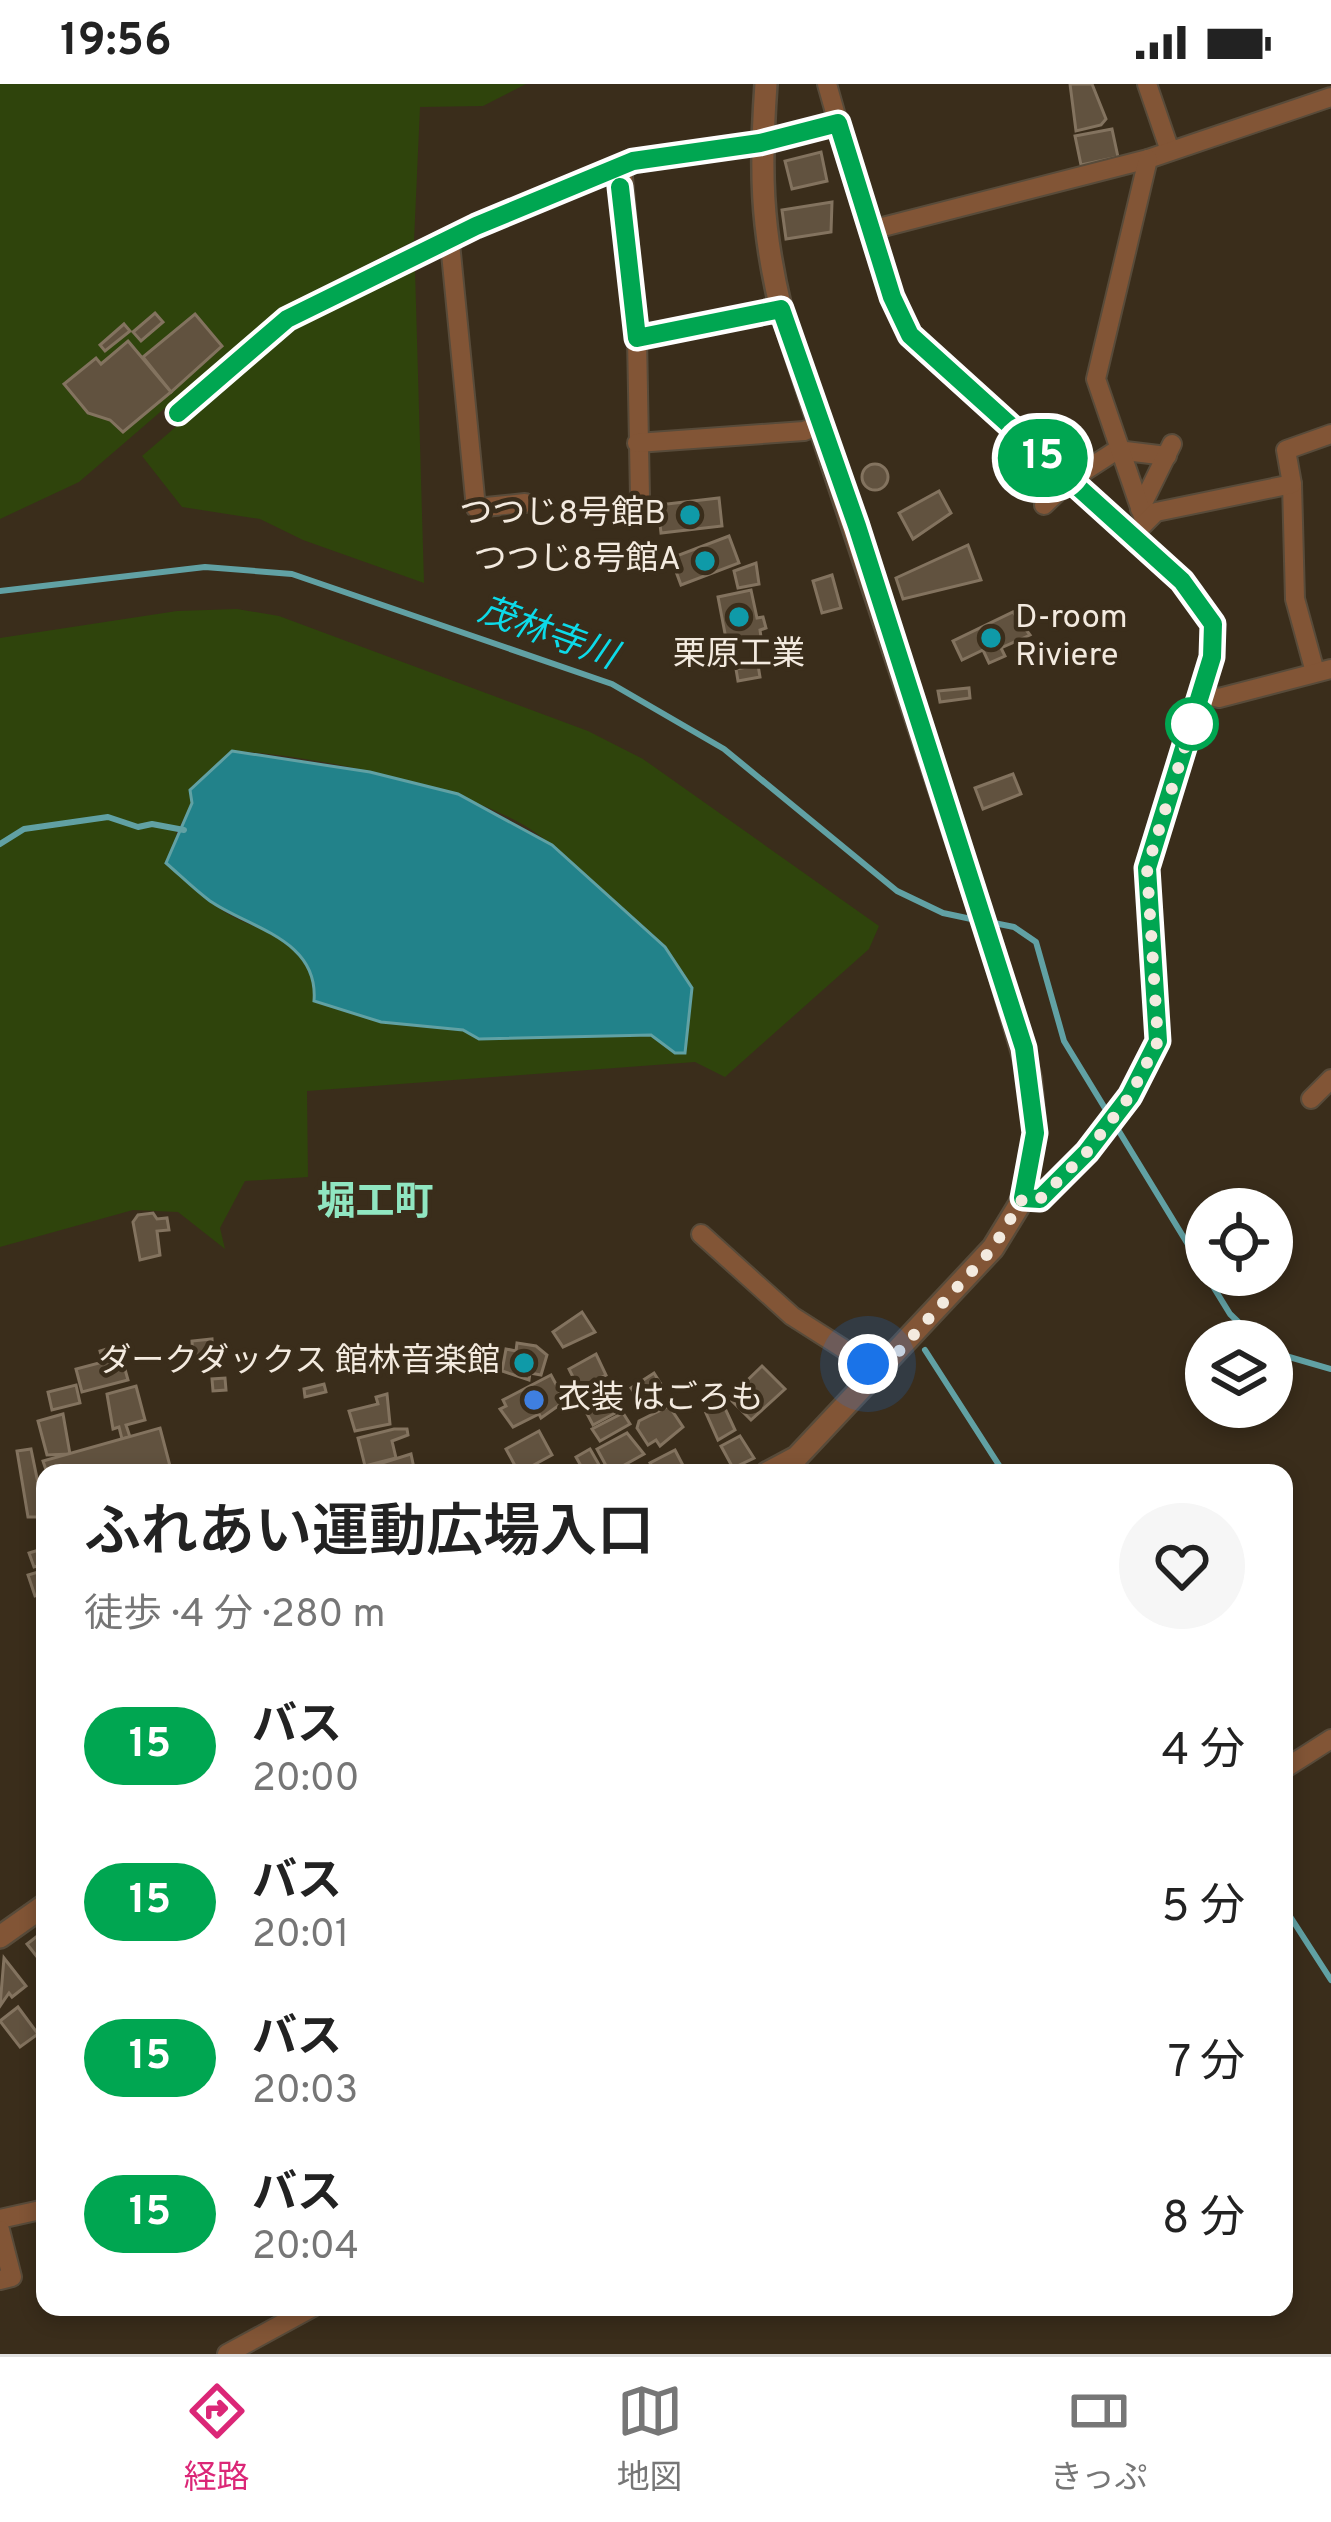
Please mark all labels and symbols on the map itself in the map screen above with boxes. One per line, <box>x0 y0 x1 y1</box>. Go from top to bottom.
line badge: 15 <box>989 419 1097 497</box>
place label: つつじ8号館B <box>459 494 666 536</box>
marker: つつじ8号館B <box>677 502 703 528</box>
place label: つつじ8号館A <box>473 540 681 582</box>
marker: つつじ8号館A <box>692 548 718 574</box>
water label: 茂林寺川 <box>471 589 626 683</box>
place label: D-room Riviere <box>1015 598 1128 678</box>
marker: 栗原工業 <box>726 604 752 630</box>
marker: D-room Riviere <box>978 625 1004 651</box>
place label: 栗原工業 <box>673 635 805 677</box>
unlabelled marker <box>1167 699 1217 749</box>
district label: 堀工町 <box>316 1180 434 1229</box>
your location <box>838 1334 898 1394</box>
place label: ダークダックス 館林音楽館 <box>99 1342 500 1384</box>
marker: ダークダックス 館林音楽館 <box>511 1350 537 1376</box>
place label: 衣装 はごろも <box>558 1379 764 1421</box>
marker: 衣装 はごろも <box>521 1387 547 1413</box>

